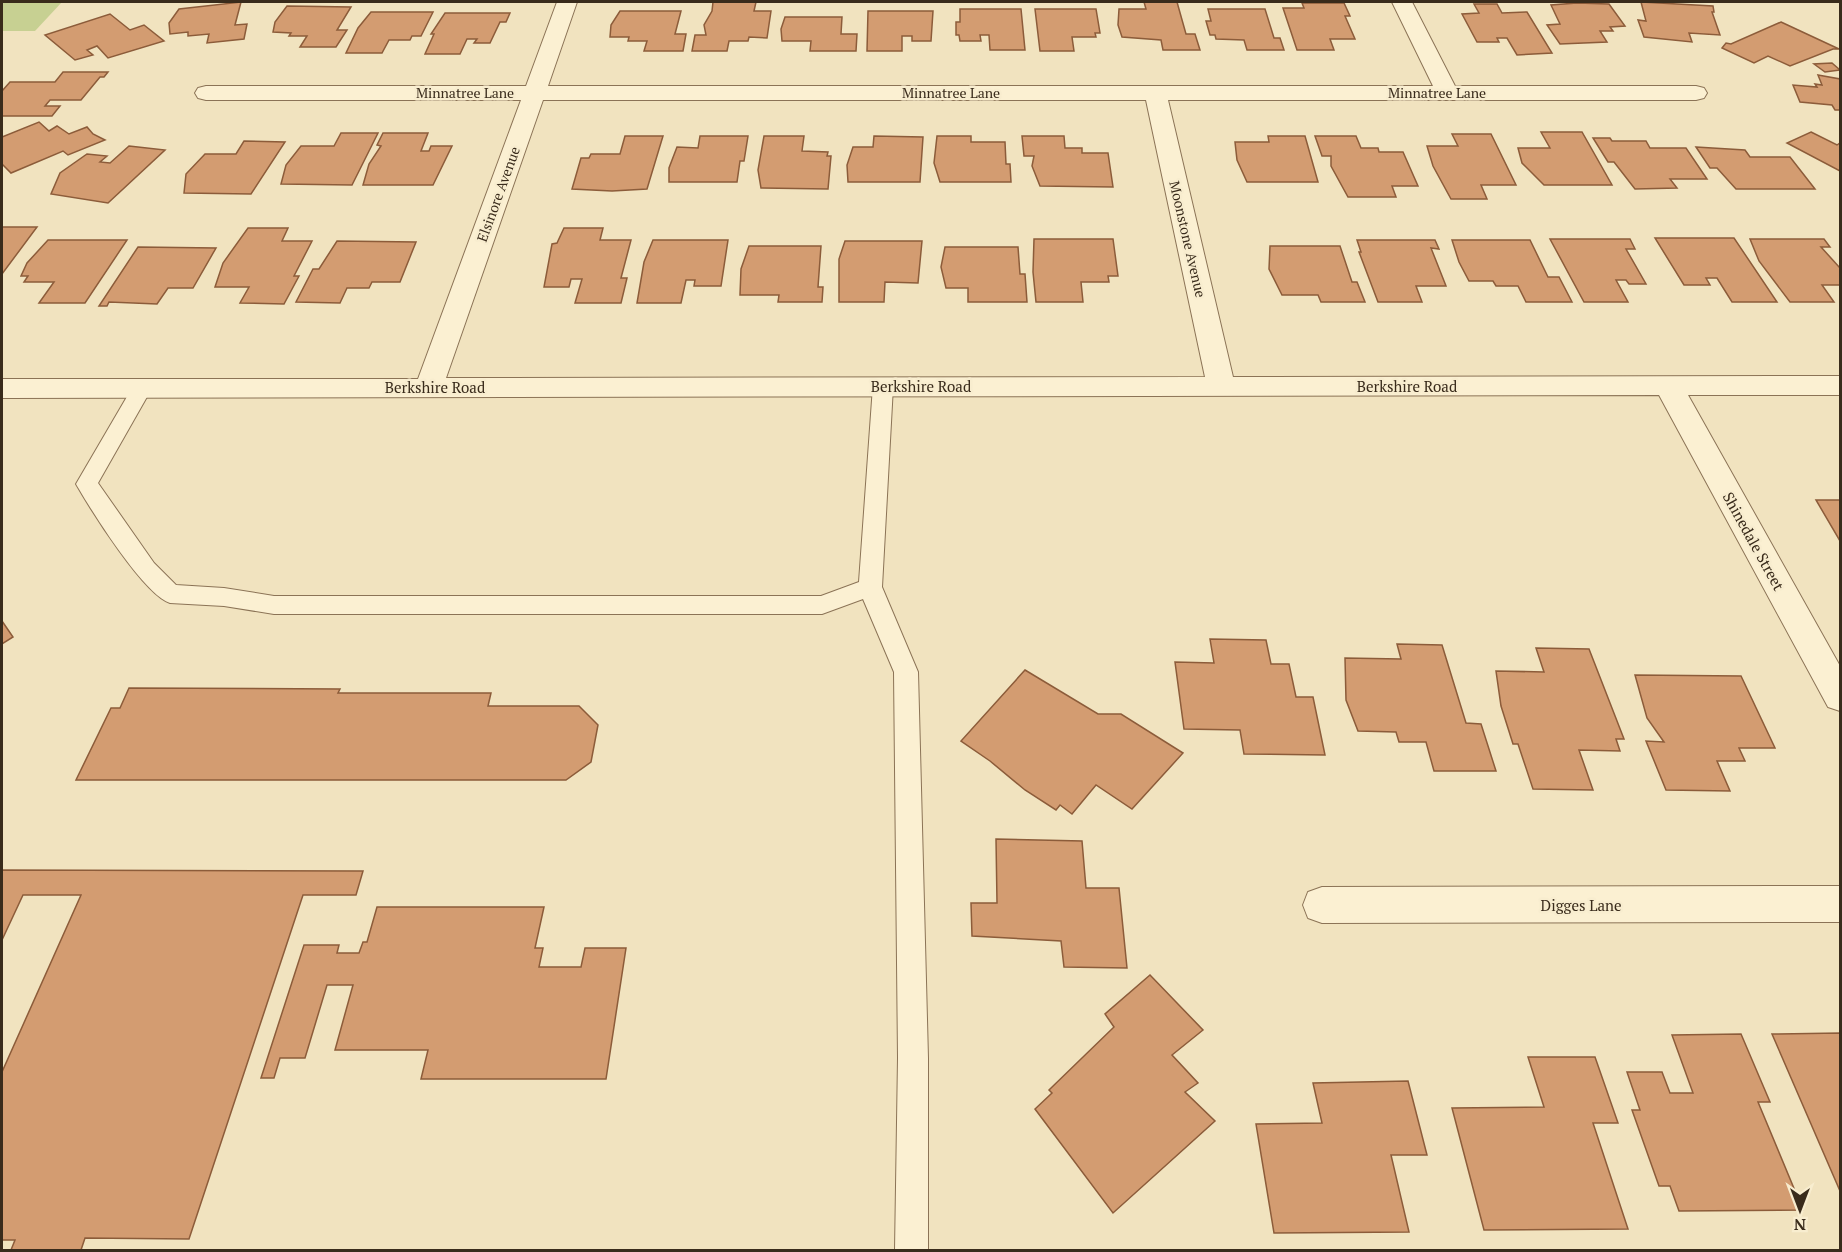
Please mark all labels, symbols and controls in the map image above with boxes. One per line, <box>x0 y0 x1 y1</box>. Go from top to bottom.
street label: Minnatree Lane <box>416 83 514 102</box>
street label: Minnatree Lane <box>902 83 1000 102</box>
street label: Minnatree Lane <box>1388 83 1486 102</box>
street label: Elsinore Avenue <box>472 144 524 244</box>
street label: Moonstone Avenue <box>1165 179 1211 299</box>
street label: Berkshire Road <box>871 376 971 396</box>
street label: Berkshire Road <box>1357 376 1457 396</box>
street label: Berkshire Road <box>385 377 485 397</box>
street label: Shinedale Street <box>1719 488 1789 594</box>
street label: Digges Lane <box>1541 895 1621 915</box>
north arrow <box>1770 1180 1830 1240</box>
text: N <box>1794 1214 1806 1236</box>

